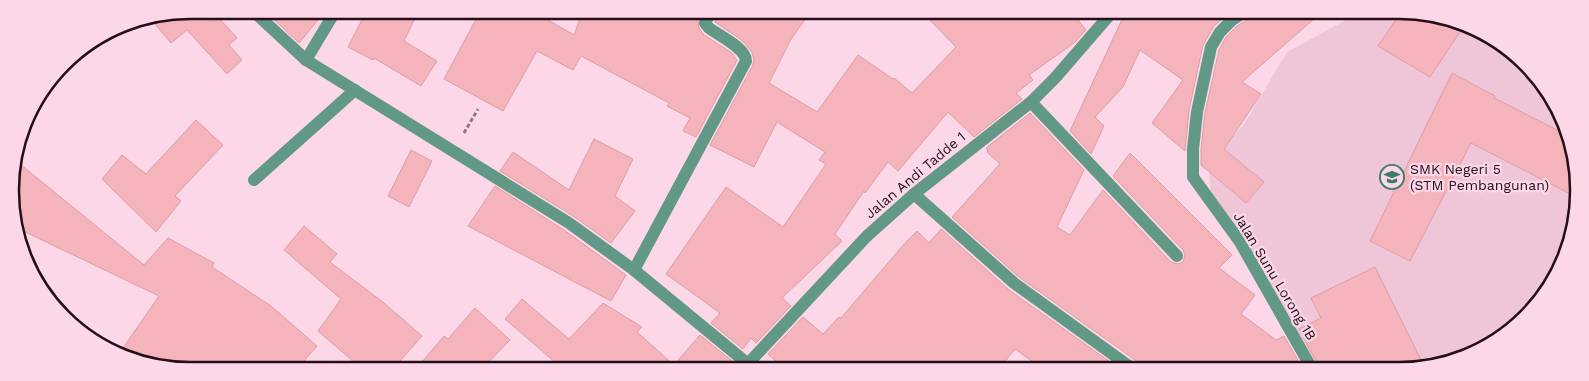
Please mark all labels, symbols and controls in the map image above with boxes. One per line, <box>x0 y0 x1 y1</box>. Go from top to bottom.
street label: Jalan Andi Tadde 1 <box>862 128 968 222</box>
place label: SMK Negeri 5 (STM Pembangunan) <box>1410 161 1549 193</box>
school or university icon: SMK Negeri 5 (STM Pembangunan) <box>1379 164 1405 190</box>
street label: Jalan Sunu Lorong 1B <box>1230 209 1320 343</box>

